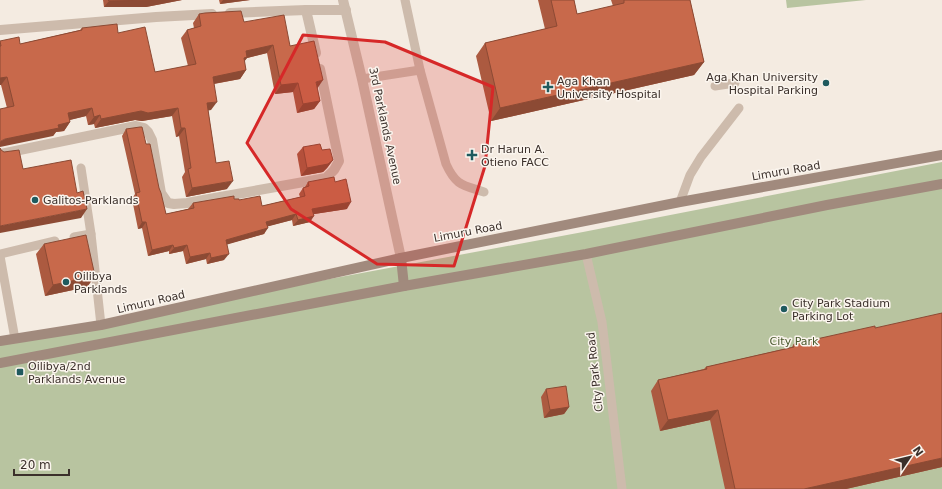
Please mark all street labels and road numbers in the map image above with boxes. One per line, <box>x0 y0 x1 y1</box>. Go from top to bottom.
street label: 3rd Parklands Avenue <box>366 66 404 186</box>
street label: Limuru Road <box>751 159 821 183</box>
street label: Limuru Road <box>433 219 503 245</box>
street label: Limuru Road <box>116 288 186 316</box>
street label: City Park Road <box>584 332 606 412</box>

